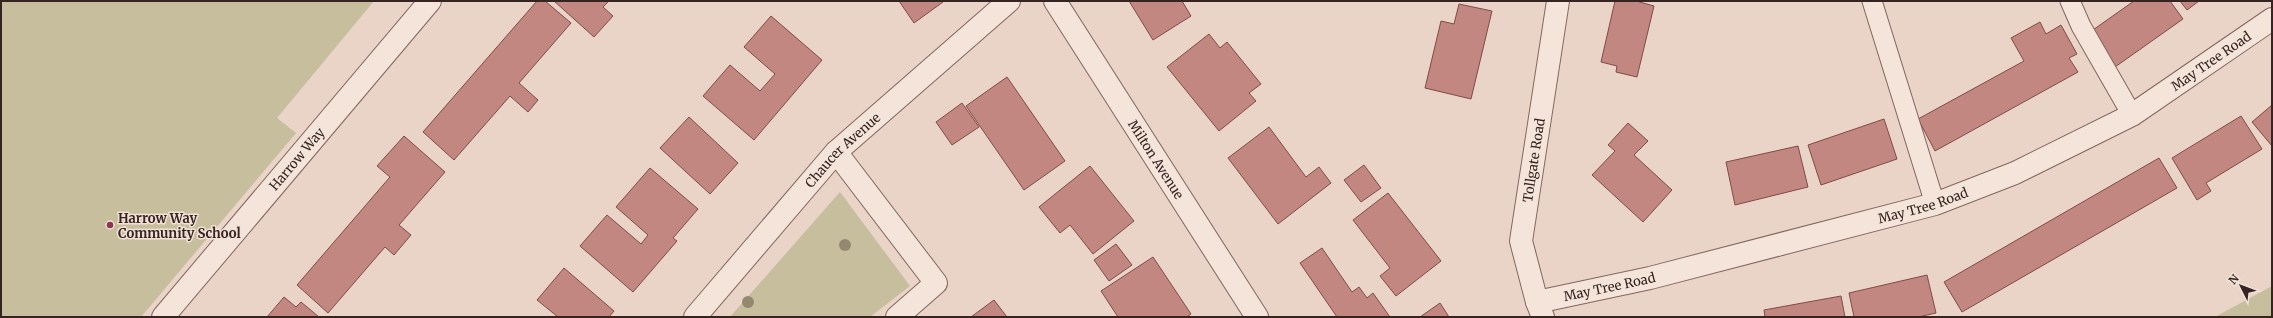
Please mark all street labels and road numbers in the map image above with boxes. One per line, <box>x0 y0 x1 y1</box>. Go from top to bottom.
street label: May Tree Road <box>2168 28 2255 95</box>
street label: Chaucer Avenue <box>801 109 884 191</box>
street label: Milton Avenue <box>1124 117 1188 203</box>
street label: Tollgate Road <box>1519 117 1549 204</box>
street label: Harrow Way <box>266 124 329 194</box>
street label: May Tree Road <box>1876 184 1971 227</box>
street label: May Tree Road <box>1562 269 1657 305</box>

